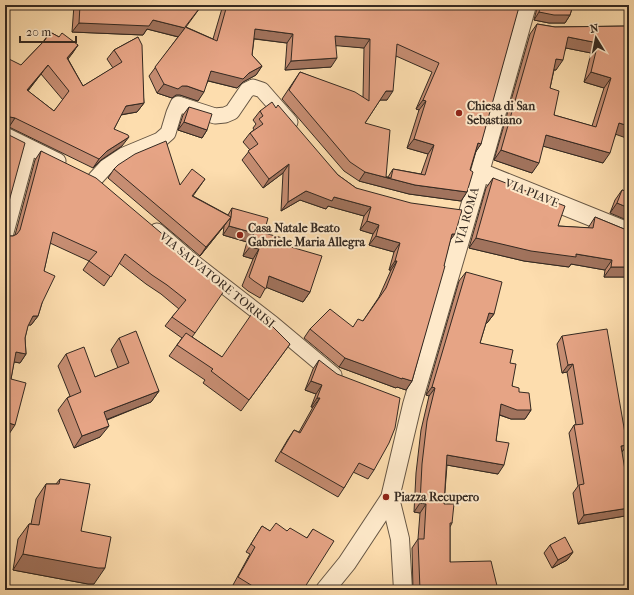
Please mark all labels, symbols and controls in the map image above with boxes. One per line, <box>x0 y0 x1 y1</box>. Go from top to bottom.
scale bar <box>20 18 76 44</box>
north arrow <box>576 18 616 58</box>
text: N <box>589 21 600 36</box>
text: 20 m <box>26 25 51 39</box>
place label: Chiesa di San Sebastiano <box>467 99 536 127</box>
marker: Chiesa di San Sebastiano <box>454 108 464 118</box>
street label: VIA PIAVE <box>502 175 561 210</box>
street label: VIA ROMA <box>452 185 482 247</box>
place label: Casa Natale Beato Gabriele Maria Allegra <box>248 221 366 250</box>
street label: VIA SALVATORE TORRISI <box>156 229 278 331</box>
marker: Casa Natale Beato Gabriele Maria Allegra <box>235 230 245 240</box>
place label: Piazza Recupero <box>394 490 479 505</box>
marker: Piazza Recupero <box>381 492 391 502</box>

